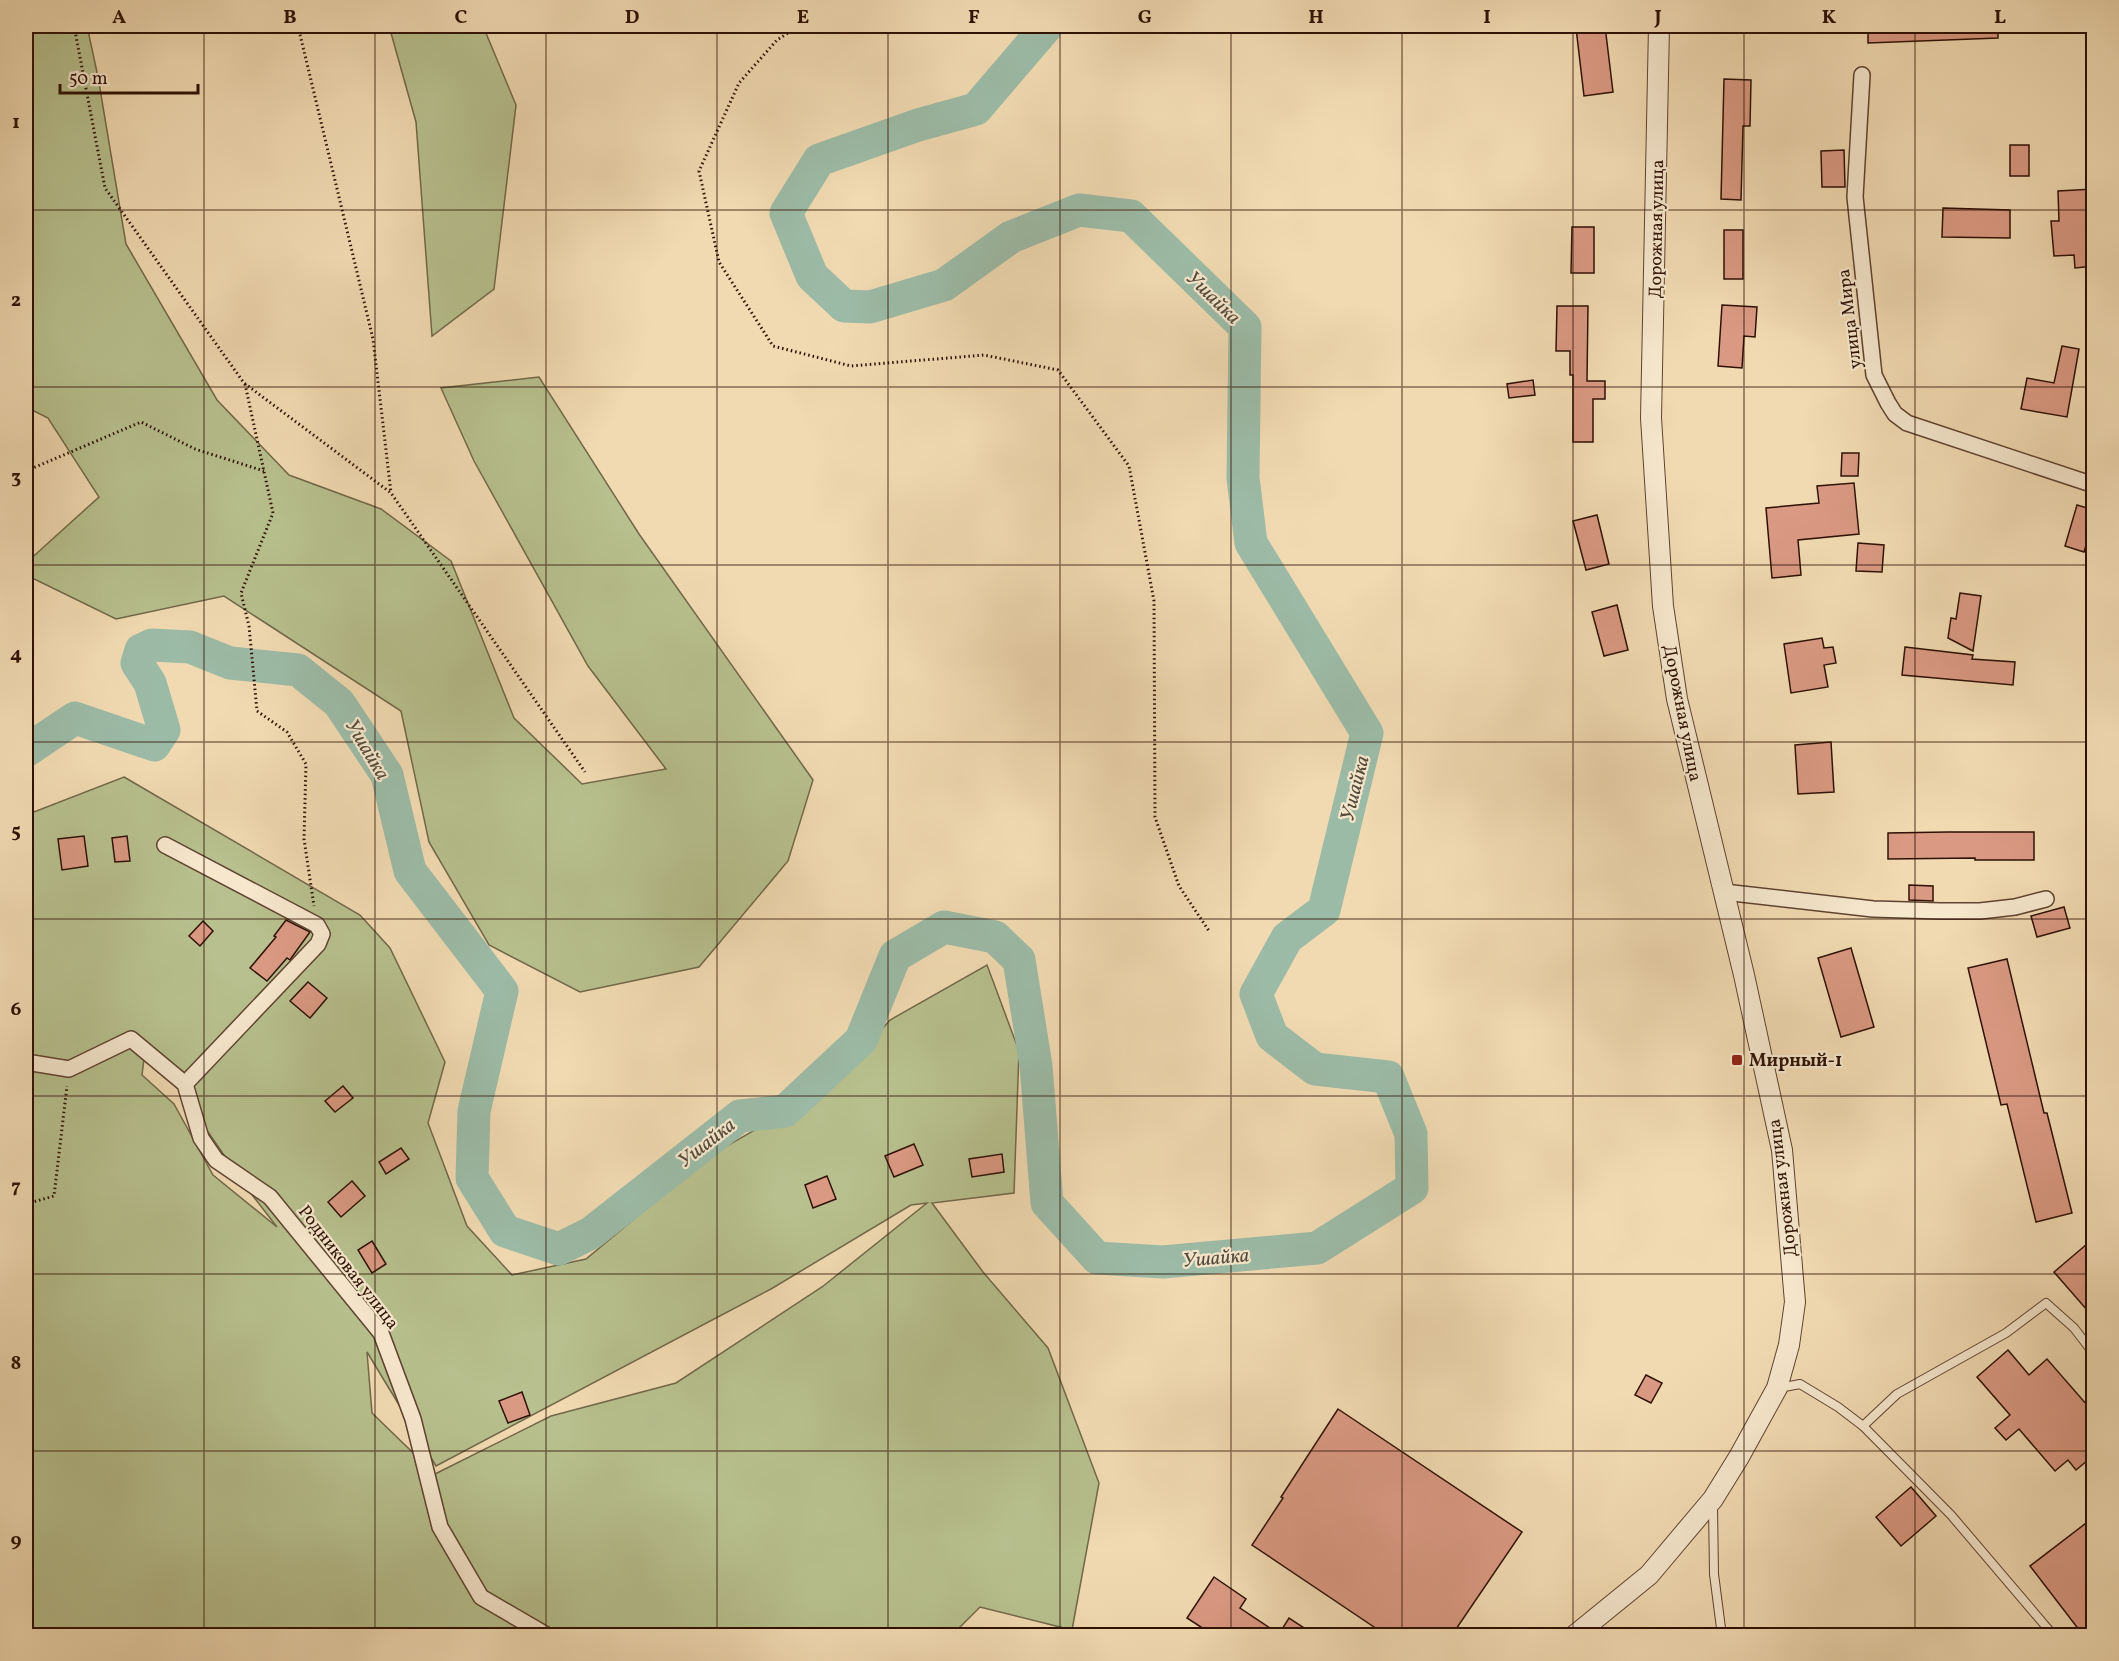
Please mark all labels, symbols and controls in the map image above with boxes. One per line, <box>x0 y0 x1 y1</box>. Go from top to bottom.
text: A <box>112 4 126 32</box>
text: B <box>283 4 297 32</box>
text: C <box>455 4 468 32</box>
text: D <box>625 4 639 32</box>
text: E <box>797 4 809 32</box>
text: F <box>968 4 980 32</box>
text: G <box>1138 4 1152 32</box>
text: H <box>1308 4 1324 32</box>
text: I <box>1483 4 1491 32</box>
text: J <box>1653 4 1662 32</box>
text: K <box>1822 4 1837 32</box>
text: L <box>1994 4 2006 32</box>
scale bar <box>60 57 198 95</box>
text: 50 m <box>69 67 108 92</box>
text: 1 <box>12 109 20 137</box>
street label: Дорожная улица <box>1644 159 1671 299</box>
water label: Ушайка <box>1179 265 1246 332</box>
street label: улица Мира <box>1832 267 1869 370</box>
text: 2 <box>11 287 21 315</box>
text: 3 <box>11 464 21 492</box>
text: 4 <box>10 641 22 669</box>
street label: Дорожная улица <box>1656 643 1707 784</box>
water label: Ушайка <box>337 714 395 786</box>
water label: Ушайка <box>1334 753 1378 824</box>
text: 5 <box>11 818 21 846</box>
text: 6 <box>11 996 22 1024</box>
place label: Мирный-1 <box>1749 1049 1842 1074</box>
marker: Мирный-1 <box>1730 1053 1744 1067</box>
water label: Ушайка <box>672 1112 742 1175</box>
street label: Дорожная улица <box>1763 1117 1804 1258</box>
text: 7 <box>11 1173 21 1201</box>
street label: Родниковая улица <box>291 1201 404 1335</box>
water label: Ушайка <box>1182 1242 1250 1276</box>
text: 8 <box>11 1350 21 1378</box>
text: 9 <box>10 1527 22 1555</box>

